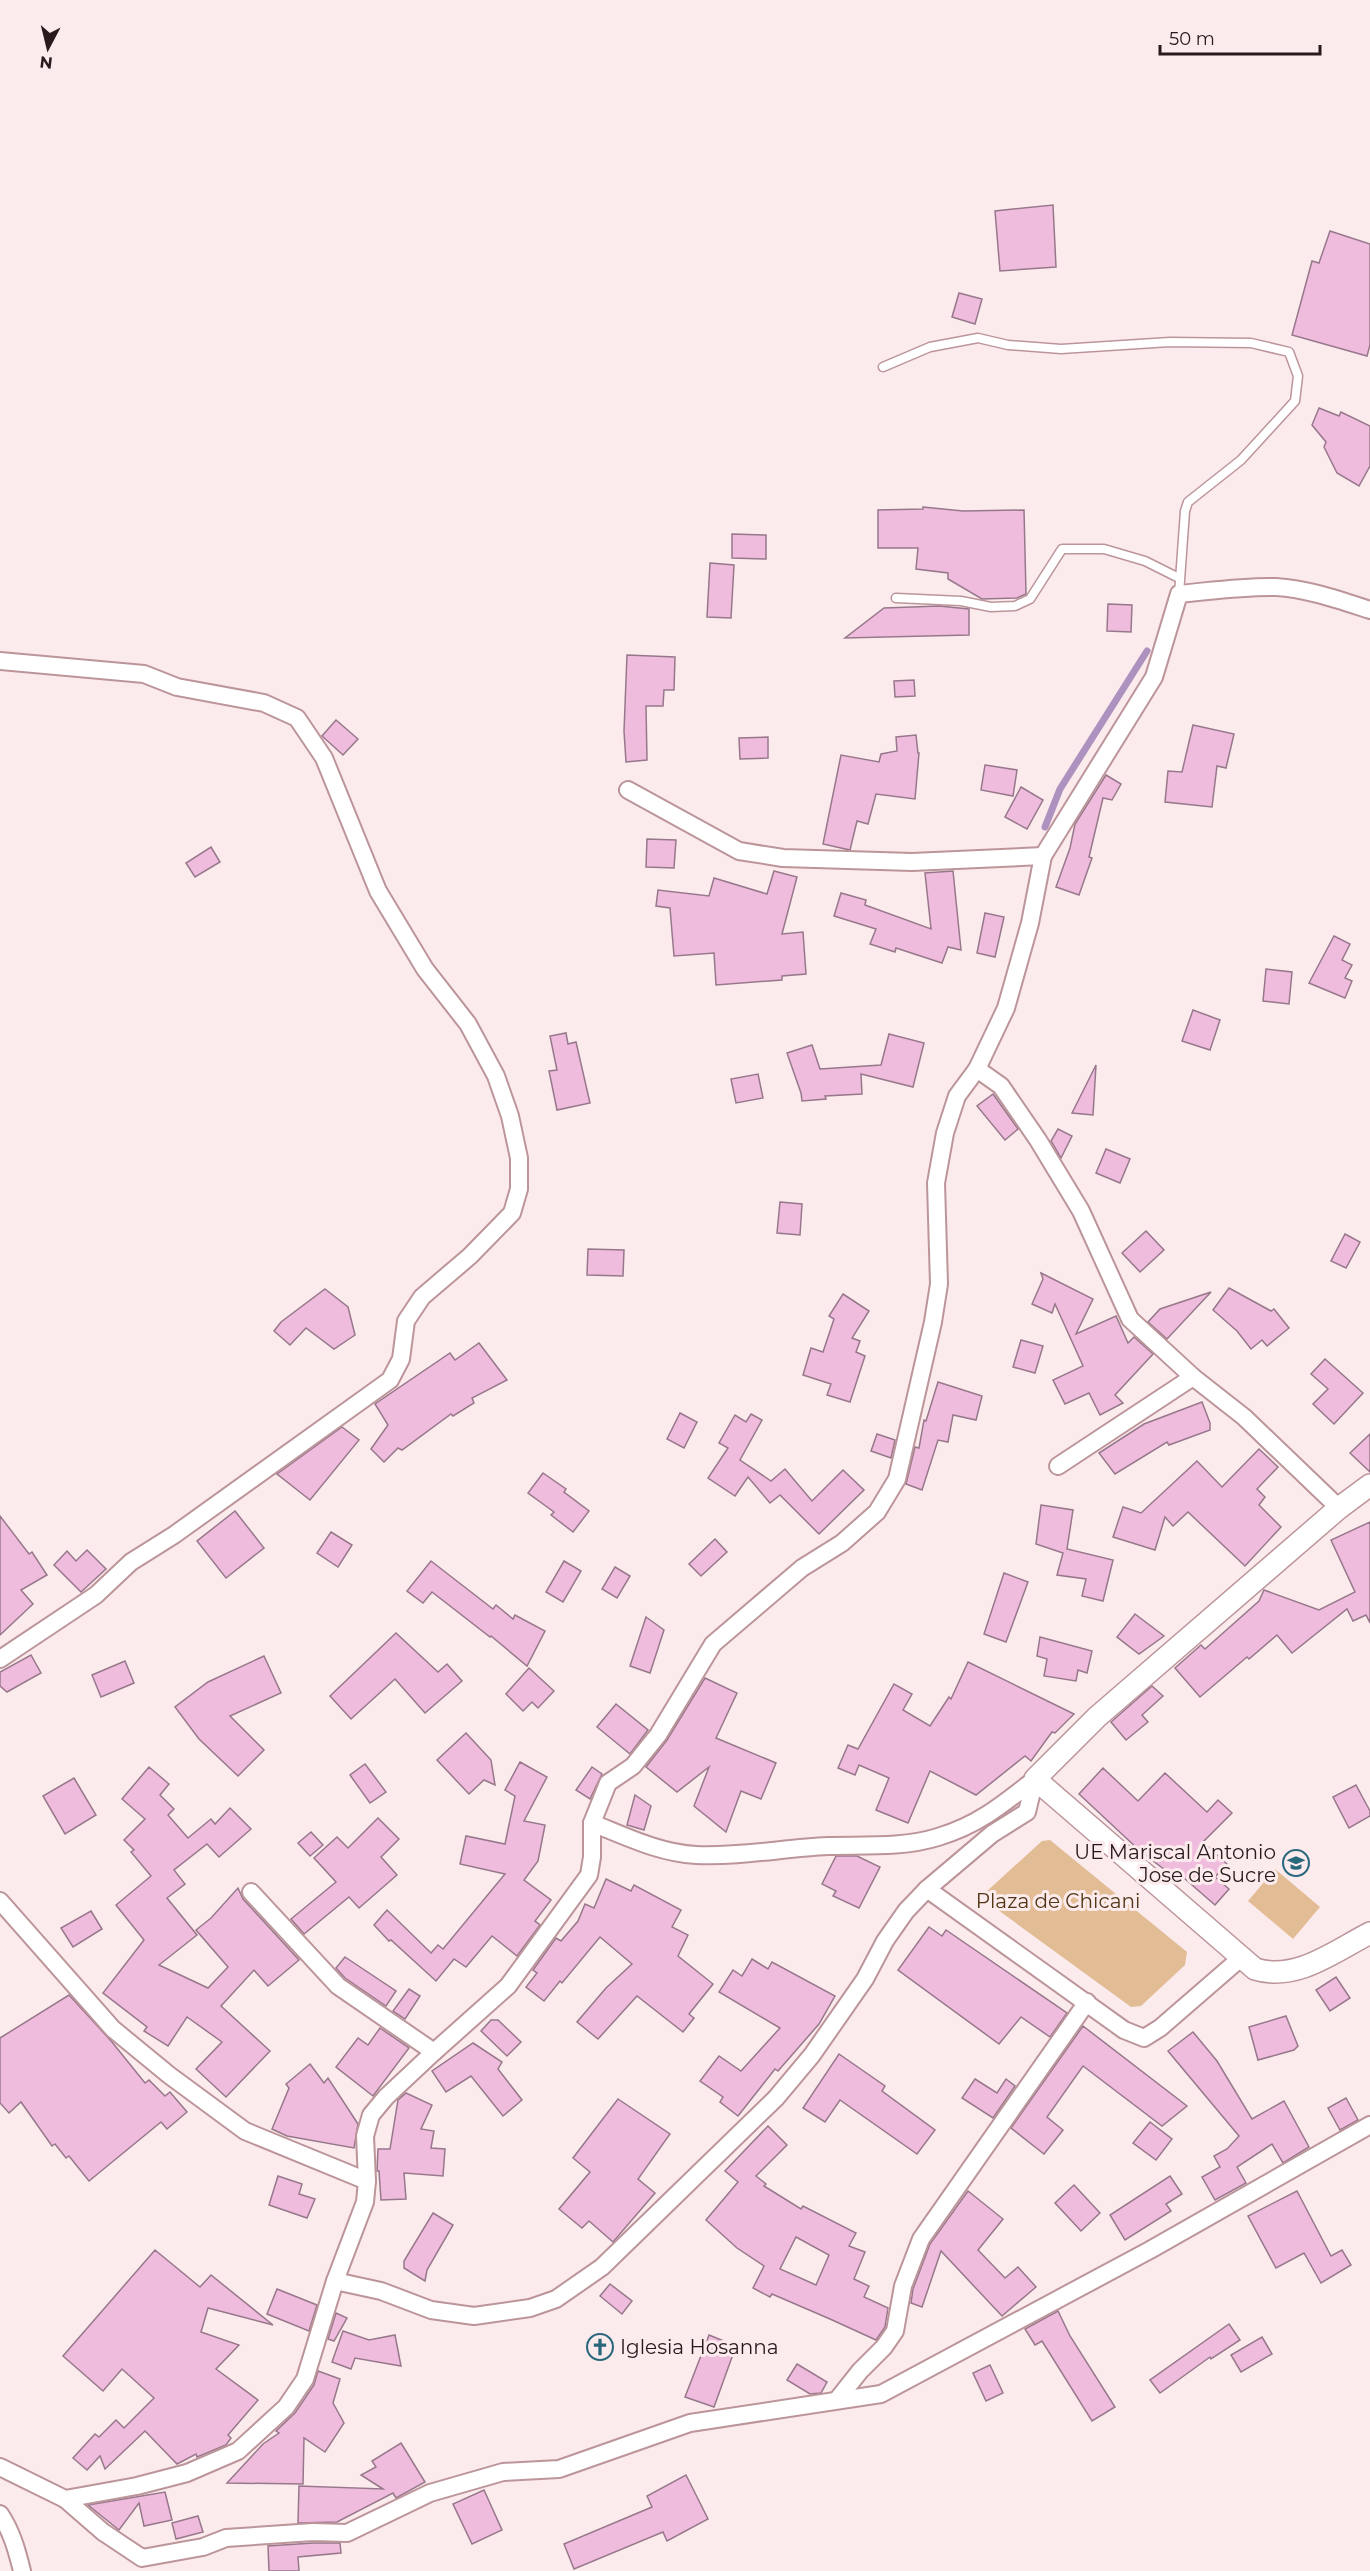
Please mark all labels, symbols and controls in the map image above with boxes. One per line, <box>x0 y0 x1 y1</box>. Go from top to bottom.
north arrow <box>18 18 78 78</box>
scale bar <box>1160 18 1320 56</box>
text: 50 m <box>1169 28 1215 50</box>
text: N <box>39 52 54 73</box>
place label: UE Mariscal Antonio Jose de Sucre <box>1074 1840 1276 1887</box>
school or university icon: UE Mariscal Antonio Jose de Sucre <box>1281 1848 1311 1878</box>
park label: Plaza de Chicani <box>976 1889 1140 1913</box>
church icon: Iglesia Hosanna <box>585 2332 615 2362</box>
place label: Iglesia Hosanna <box>620 2335 779 2359</box>

